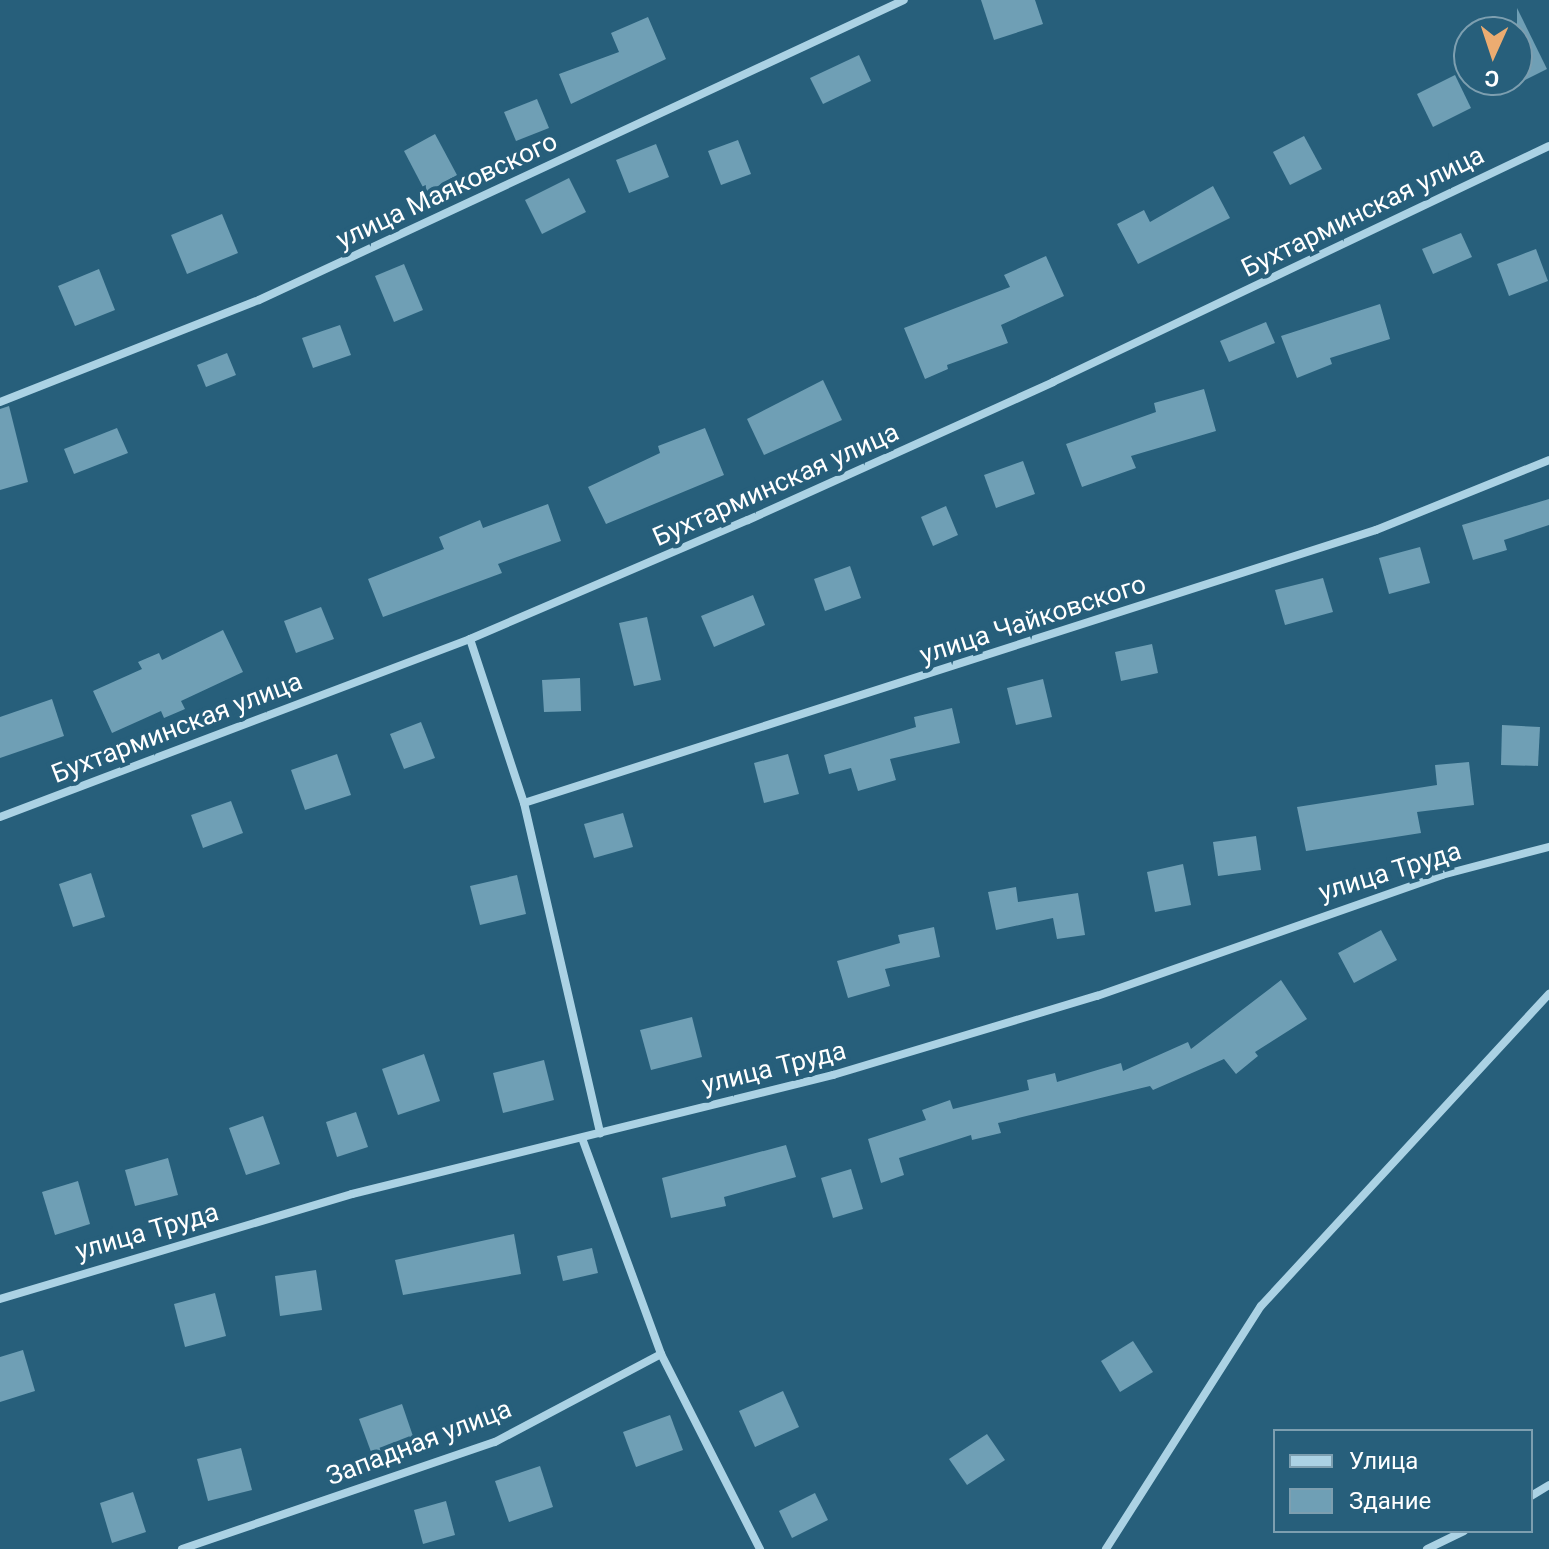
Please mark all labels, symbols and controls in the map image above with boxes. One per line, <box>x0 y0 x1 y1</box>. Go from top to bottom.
north arrow <box>1453 16 1533 96</box>
text: С <box>1484 66 1500 91</box>
street label: улица Маяковского <box>332 126 562 256</box>
street label: Бухтарминская улица <box>1237 140 1489 284</box>
street label: Бухтарминская улица <box>648 417 904 553</box>
street label: улица Чайковского <box>916 569 1150 671</box>
street label: Бухтарминская улица <box>47 666 307 790</box>
street label: улица Труда <box>1315 835 1465 909</box>
street label: улица Труда <box>699 1035 849 1101</box>
street label: улица Труда <box>72 1197 222 1267</box>
street label: Западная улица <box>322 1393 516 1493</box>
legend <box>1273 1429 1533 1533</box>
text: Улица <box>1349 1447 1418 1475</box>
text: Здание <box>1349 1487 1431 1515</box>

